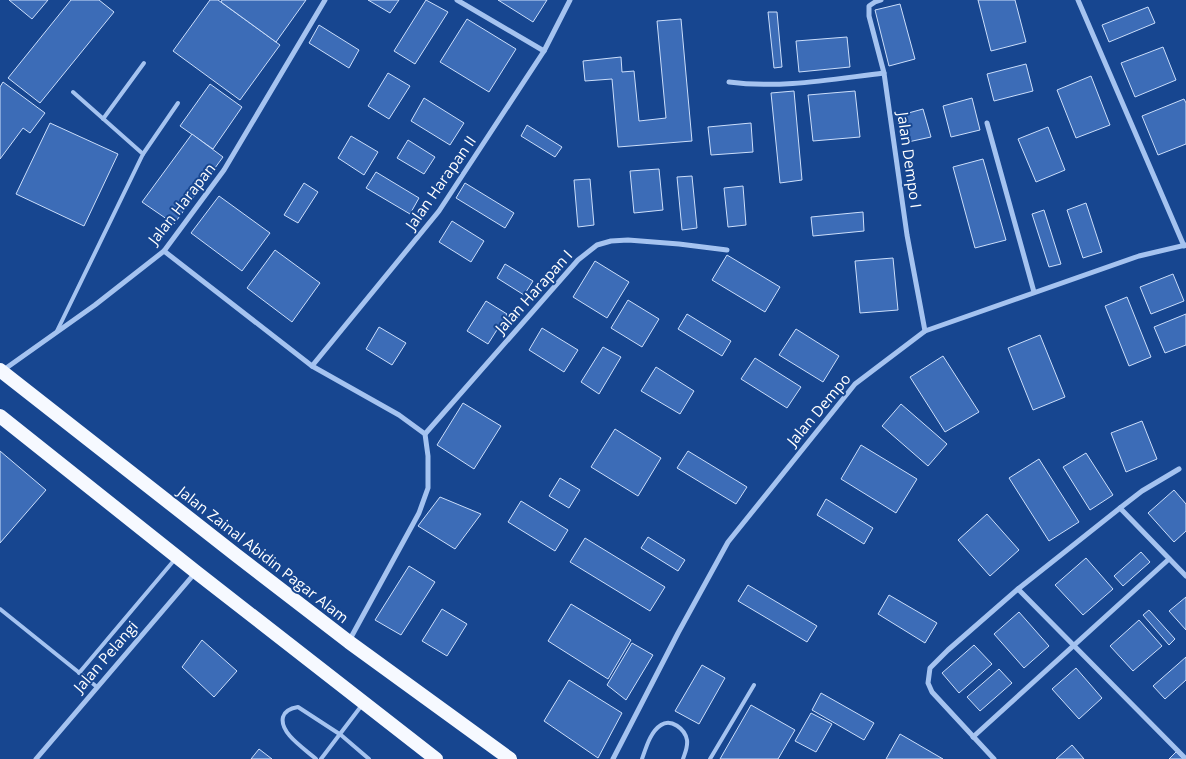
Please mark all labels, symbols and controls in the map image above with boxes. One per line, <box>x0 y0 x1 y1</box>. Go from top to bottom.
street label: Jalan Dempo I <box>893 108 927 209</box>
street label: Jalan Harapan II <box>399 131 480 235</box>
street label: Jalan Harapan <box>142 159 219 250</box>
street label: Jalan Harapan I <box>489 245 576 339</box>
street label: Jalan Dempo <box>781 369 854 451</box>
street label: Jalan Zainal Abidin Pagar Alam <box>173 480 353 627</box>
street label: Jalan Pelangi <box>67 616 142 698</box>

